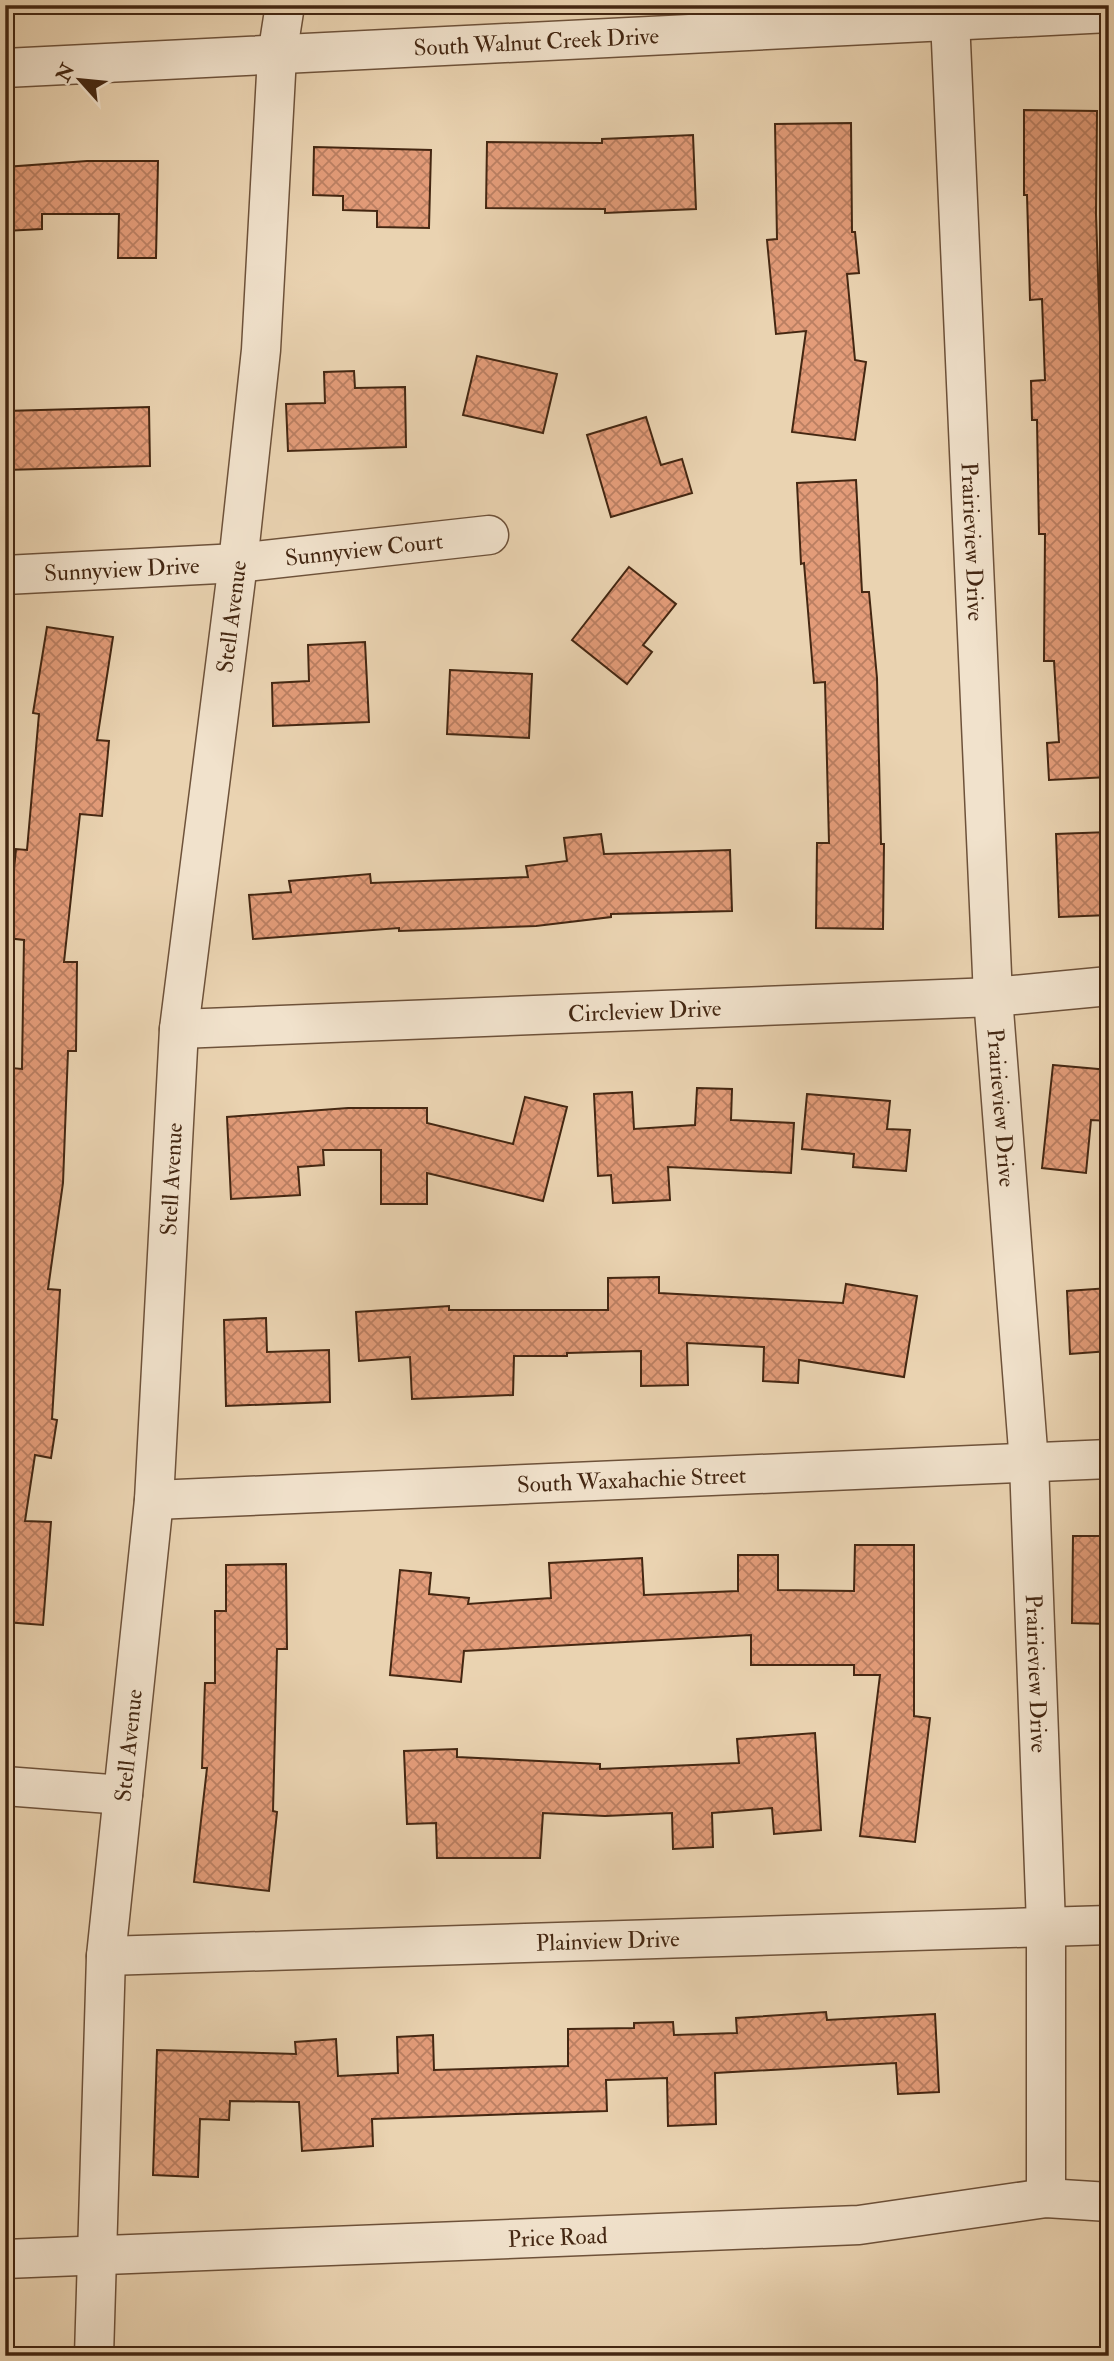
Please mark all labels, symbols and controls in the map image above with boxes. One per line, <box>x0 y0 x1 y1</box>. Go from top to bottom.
street label: South Walnut Creek Drive <box>413 21 660 62</box>
north arrow <box>46 46 116 116</box>
text: N <box>51 59 81 87</box>
street label: Prairieview Drive <box>955 461 991 622</box>
street label: Sunnyview Court <box>283 526 444 572</box>
street label: Sunnyview Drive <box>43 550 201 587</box>
street label: Stell Avenue <box>210 558 253 675</box>
street label: Circleview Drive <box>567 993 722 1028</box>
street label: Prairieview Drive <box>981 1027 1022 1188</box>
street label: Stell Avenue <box>154 1122 189 1236</box>
street label: South Waxahachie Street <box>516 1460 747 1499</box>
street label: Prairieview Drive <box>1019 1594 1054 1754</box>
street label: Stell Avenue <box>108 1687 149 1803</box>
street label: Plainview Drive <box>535 1924 680 1957</box>
street label: Price Road <box>507 2221 608 2253</box>

